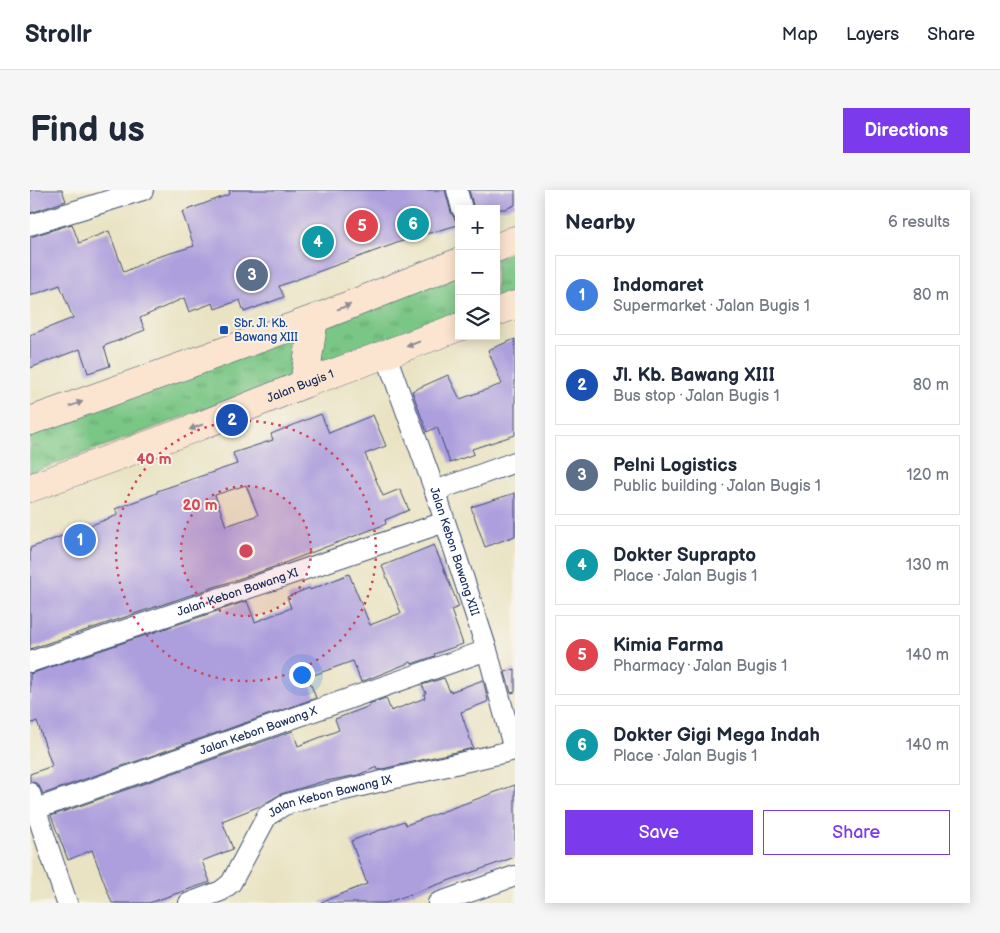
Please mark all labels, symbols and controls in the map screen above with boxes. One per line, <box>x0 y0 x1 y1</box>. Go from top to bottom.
text: Strollr <box>25 20 92 49</box>
text: Map <box>782 24 818 45</box>
text: Layers <box>846 24 899 45</box>
text: Share <box>927 24 975 45</box>
button: Directions <box>843 108 970 153</box>
text: Find us <box>30 109 145 152</box>
pin: 6 <box>397 205 429 243</box>
map controls <box>455 205 500 340</box>
button: + <box>455 205 500 250</box>
pin: 5 <box>346 207 378 245</box>
text: Nearby <box>565 210 635 235</box>
text: 6 results <box>888 213 950 232</box>
pin: 4 <box>302 223 334 261</box>
button: − <box>455 250 500 295</box>
pin: 3 <box>236 256 268 294</box>
text: Indomaret <box>613 274 704 297</box>
text: 1 <box>579 286 585 305</box>
text: 80 m <box>913 286 949 305</box>
button: layers <box>455 295 500 340</box>
text: Supermarket · Jalan Bugis 1 <box>613 297 810 316</box>
one-way arrow <box>337 303 352 311</box>
place label: Sbr. Jl. Kb. Bawang XIII <box>234 316 298 345</box>
marker: Sbr. Jl. Kb. Bawang XIII <box>218 324 230 336</box>
one-way arrow <box>406 341 420 349</box>
text: Jl. Kb. Bawang XIII <box>613 364 775 387</box>
street label: Jalan Bugis 1 <box>265 367 336 406</box>
text: 2 <box>577 376 587 395</box>
text: 80 m <box>913 376 949 395</box>
text: Bus stop · Jalan Bugis 1 <box>613 387 780 406</box>
one-way arrow <box>69 400 84 408</box>
pin: 2 <box>216 401 248 439</box>
one-way arrow <box>188 423 203 431</box>
text: 40 m <box>136 450 172 469</box>
text: Pelni Logistics <box>613 454 737 477</box>
text: 3 <box>577 466 587 485</box>
text: 120 m <box>906 466 949 485</box>
text: Public building · Jalan Bugis 1 <box>613 477 821 496</box>
street label: Jalan Kebon Bawang XIII <box>426 485 482 618</box>
text: 20 m <box>183 496 218 515</box>
pin: 1 <box>64 521 96 559</box>
centre of rings <box>237 542 255 560</box>
text: Dokter Suprapto <box>613 544 756 567</box>
text: 4 <box>577 556 587 575</box>
text: 130 m <box>906 556 949 575</box>
street label: Jalan Kebon Bawang XI <box>175 565 301 620</box>
text: Place · Jalan Bugis 1 <box>613 567 757 586</box>
text: Kimia Farma <box>613 634 724 657</box>
text: 5 <box>577 646 587 665</box>
text: 140 m <box>906 646 949 665</box>
text: Pharmacy · Jalan Bugis 1 <box>613 657 787 676</box>
your location <box>289 662 315 688</box>
street label: Jalan Kebon Bawang X <box>198 703 319 759</box>
text: Dokter Gigi Mega Indah <box>613 724 820 747</box>
text: 6 <box>577 736 587 755</box>
text: 140 m <box>906 736 949 755</box>
text: Place · Jalan Bugis 1 <box>613 747 757 766</box>
street label: Jalan Kebon Bawang IX <box>266 772 394 821</box>
button: Save <box>565 810 753 855</box>
button: Share <box>763 810 950 855</box>

